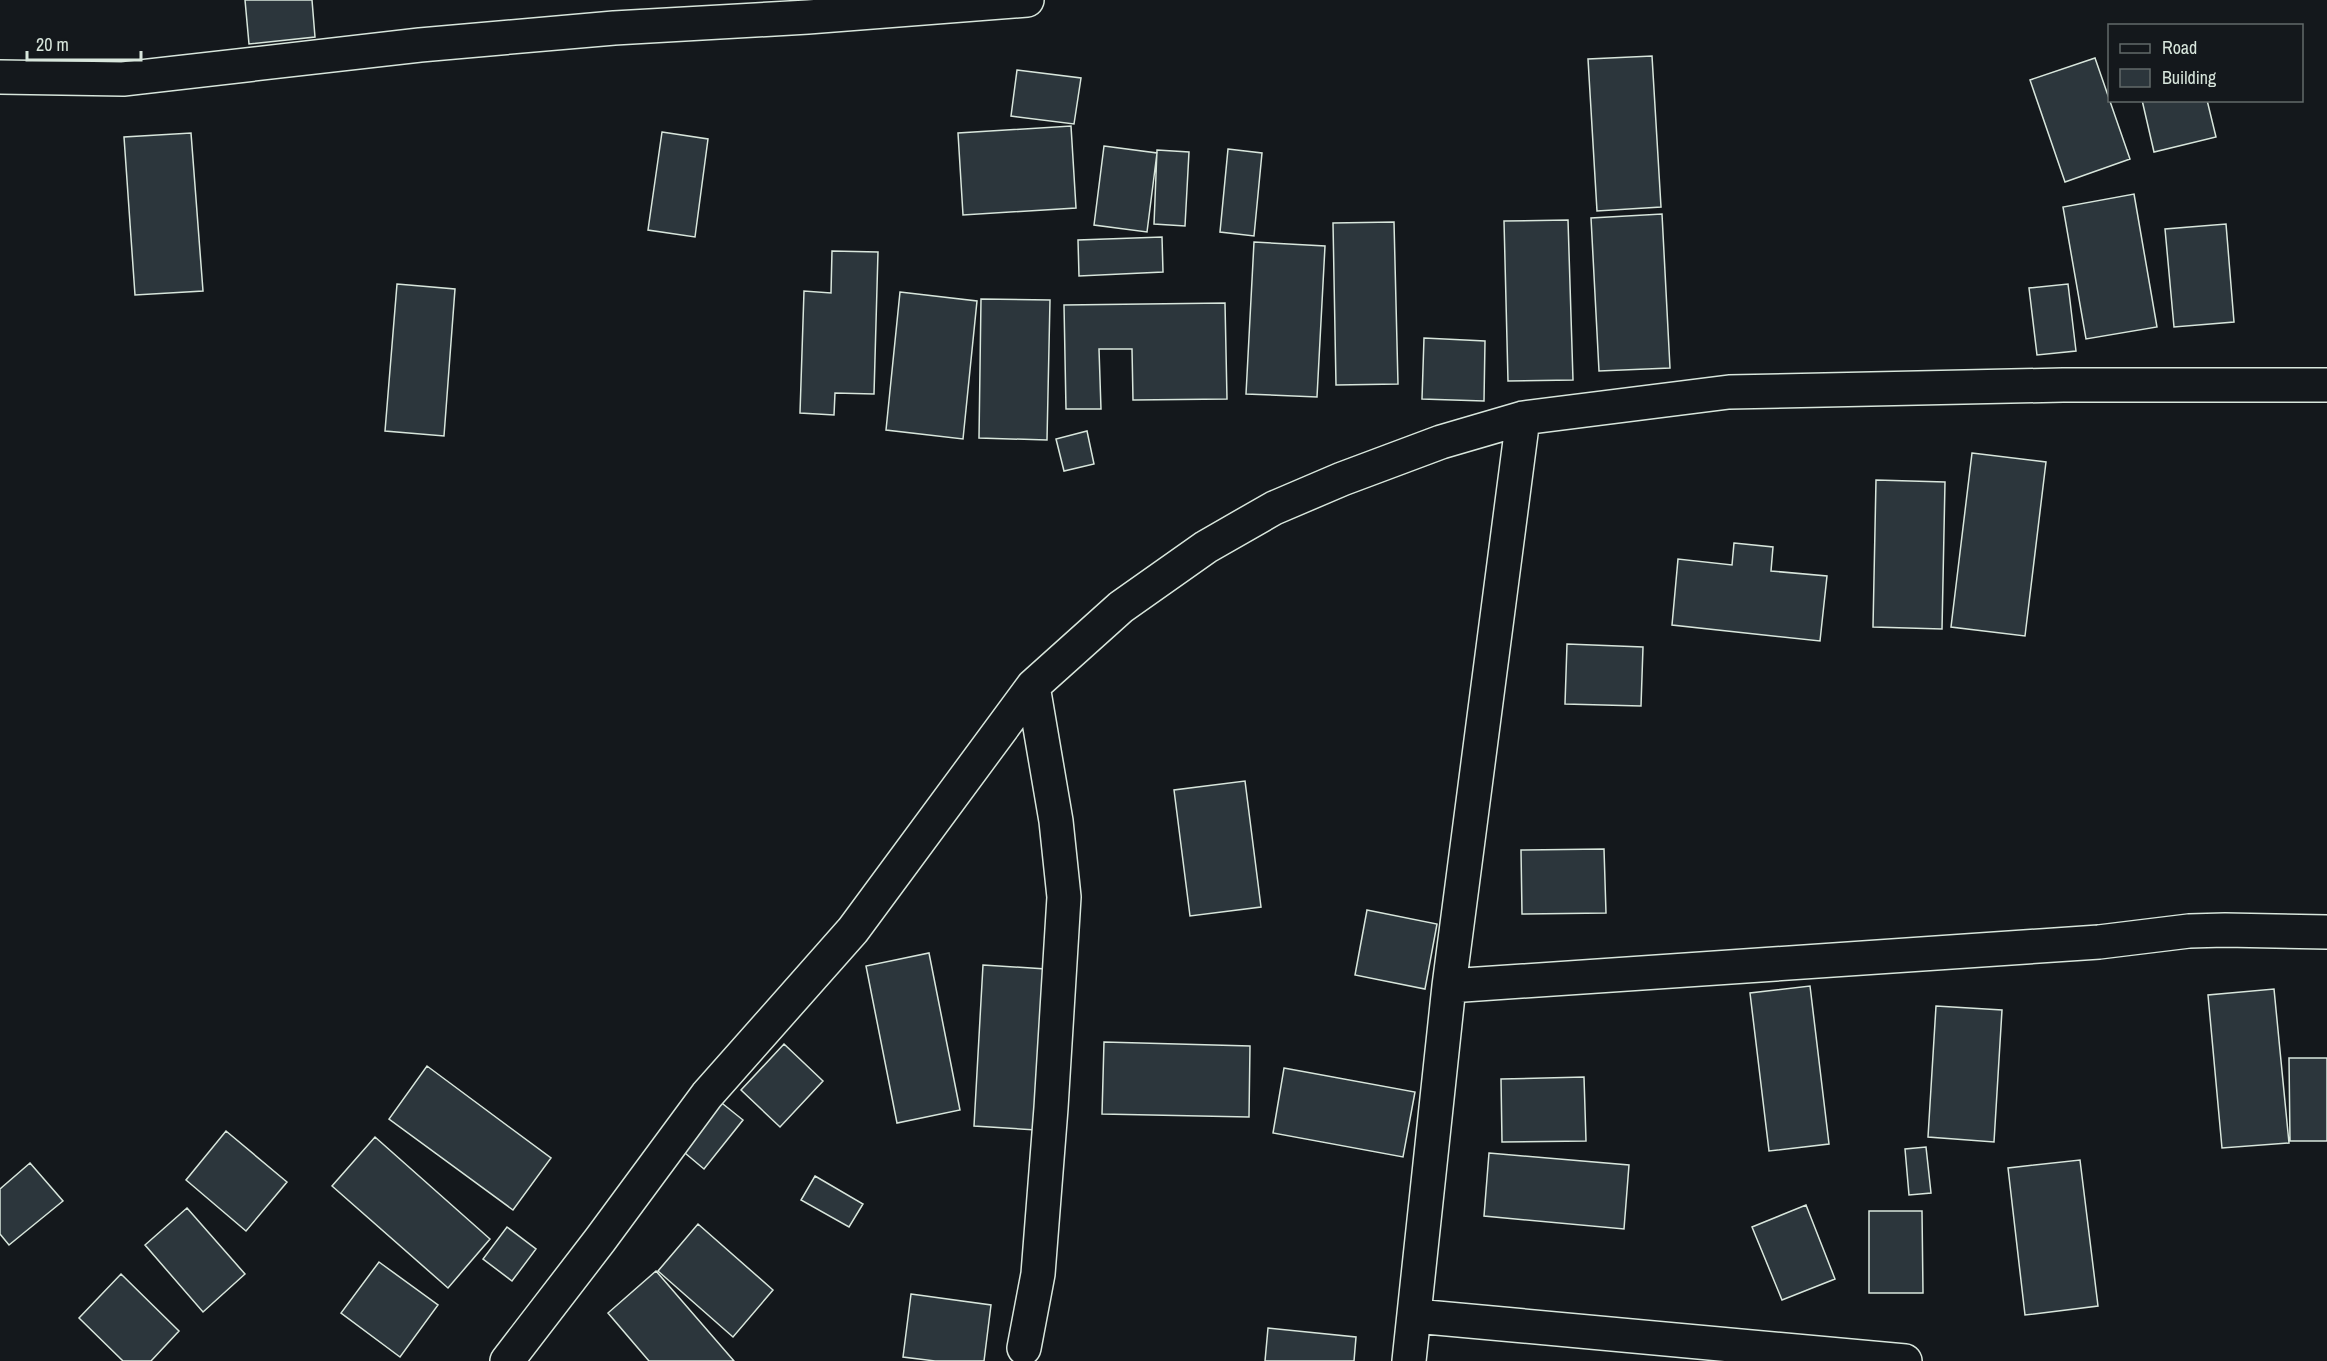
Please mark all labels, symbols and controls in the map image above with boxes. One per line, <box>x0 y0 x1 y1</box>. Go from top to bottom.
scale bar <box>27 24 141 62</box>
legend <box>2108 24 2303 102</box>
text: 20 m <box>36 32 69 57</box>
text: Road <box>2162 35 2197 60</box>
text: Building <box>2162 65 2217 90</box>

